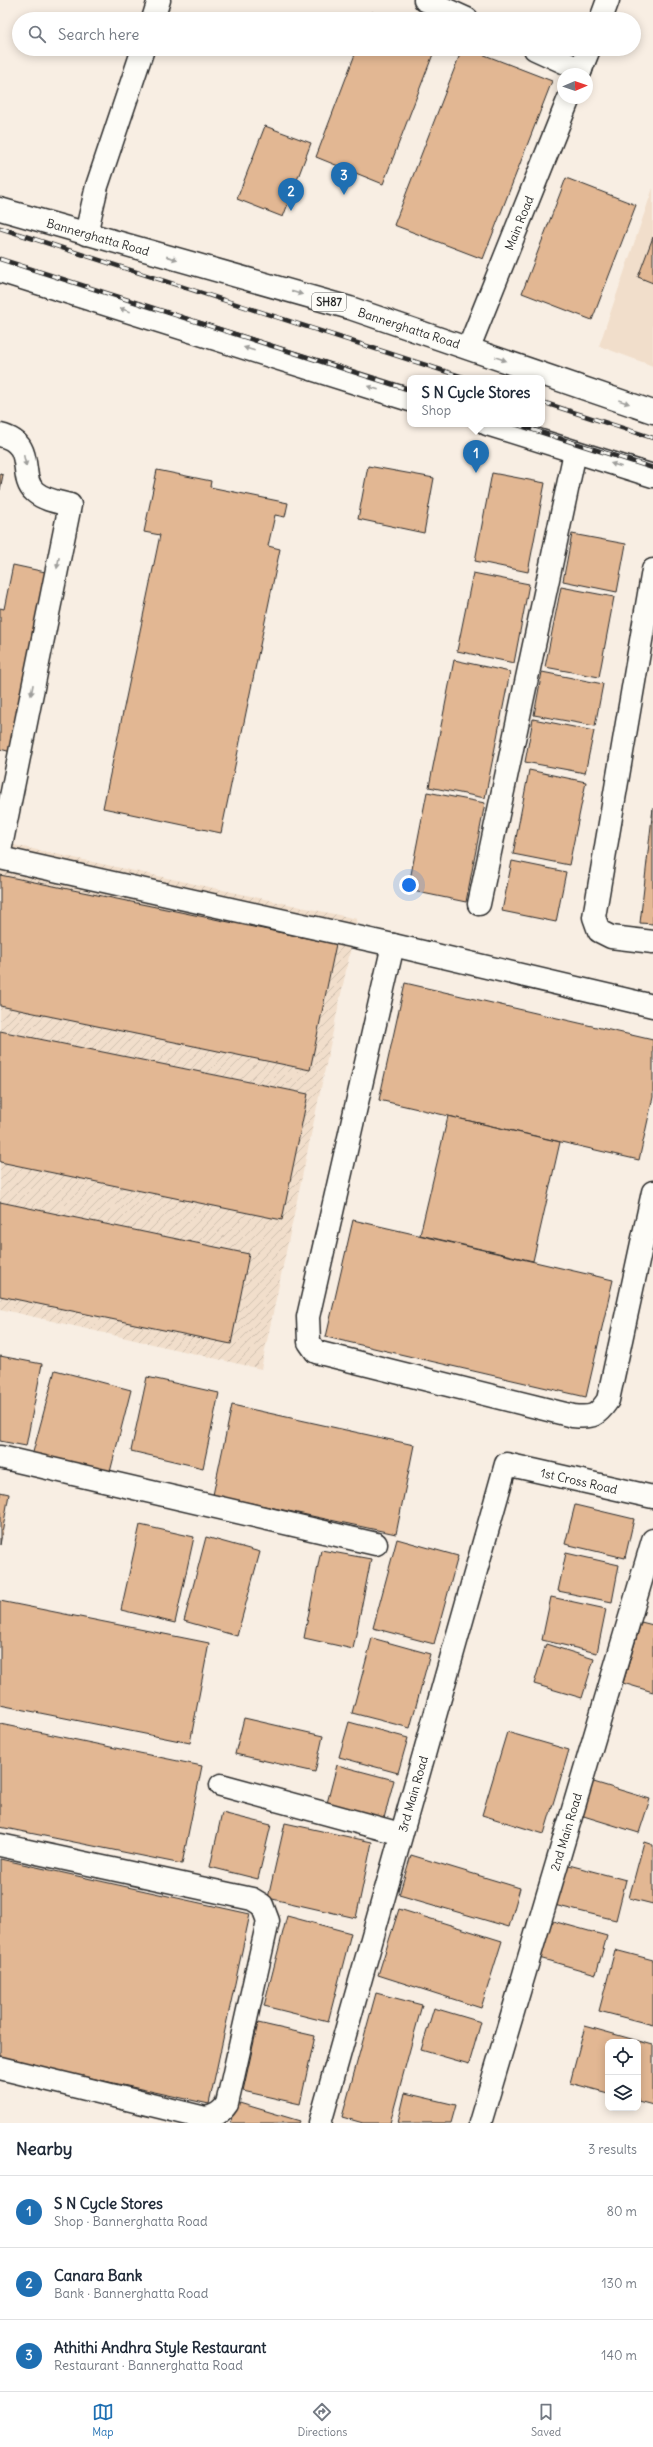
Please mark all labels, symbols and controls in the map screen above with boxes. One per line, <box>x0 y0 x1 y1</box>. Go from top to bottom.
search box <box>12 12 641 56</box>
icon: search <box>26 23 48 45</box>
text: Search here <box>58 25 139 44</box>
north arrow <box>557 68 593 104</box>
pin: 3 <box>331 162 357 195</box>
pin: 2 <box>278 178 304 211</box>
street label: Main Road <box>501 194 537 252</box>
street label: Bannerghatta Road <box>45 215 151 259</box>
one-way arrow <box>166 255 178 261</box>
one-way arrow <box>292 290 304 296</box>
road number: SH87 <box>312 293 346 311</box>
street label: Bannerghatta Road <box>356 304 462 352</box>
one-way arrow <box>118 307 130 313</box>
one-way arrow <box>242 346 254 352</box>
one-way arrow <box>495 356 507 362</box>
popup <box>407 375 545 427</box>
text: S N Cycle Stores <box>422 383 530 402</box>
one-way arrow <box>366 385 378 391</box>
one-way arrow <box>618 399 630 405</box>
text: Shop <box>422 402 451 419</box>
pin: 1 <box>463 440 489 473</box>
one-way arrow <box>22 454 28 467</box>
one-way arrow <box>609 461 621 467</box>
one-way arrow <box>55 557 61 569</box>
one-way arrow <box>29 684 35 696</box>
your location <box>399 875 419 895</box>
street label: 1st Cross Road <box>539 1465 619 1497</box>
street label: 3rd Main Road <box>395 1754 431 1834</box>
street label: 2nd Main Road <box>547 1791 585 1873</box>
map controls <box>605 2039 641 2111</box>
button: locate <box>605 2039 641 2075</box>
button: layers <box>605 2075 641 2111</box>
text: Nearby <box>16 2138 72 2160</box>
text: 3 results <box>588 2141 637 2158</box>
text: S N Cycle Stores <box>54 2194 163 2213</box>
text: 1 <box>26 2203 32 2220</box>
text: 80 m <box>606 2203 637 2220</box>
text: Shop · Bannerghatta Road <box>54 2213 208 2230</box>
text: Canara Bank <box>54 2266 142 2285</box>
text: 2 <box>25 2275 33 2292</box>
text: 130 m <box>601 2275 637 2292</box>
text: Bank · Bannerghatta Road <box>54 2285 208 2302</box>
text: Athithi Andhra Style Restaurant <box>54 2338 266 2357</box>
text: 3 <box>25 2347 33 2364</box>
text: 140 m <box>601 2347 637 2364</box>
text: Restaurant · Bannerghatta Road <box>54 2357 243 2374</box>
tab: Map <box>92 2401 114 2439</box>
tab: Directions <box>298 2401 347 2439</box>
tab: Saved <box>531 2401 561 2439</box>

